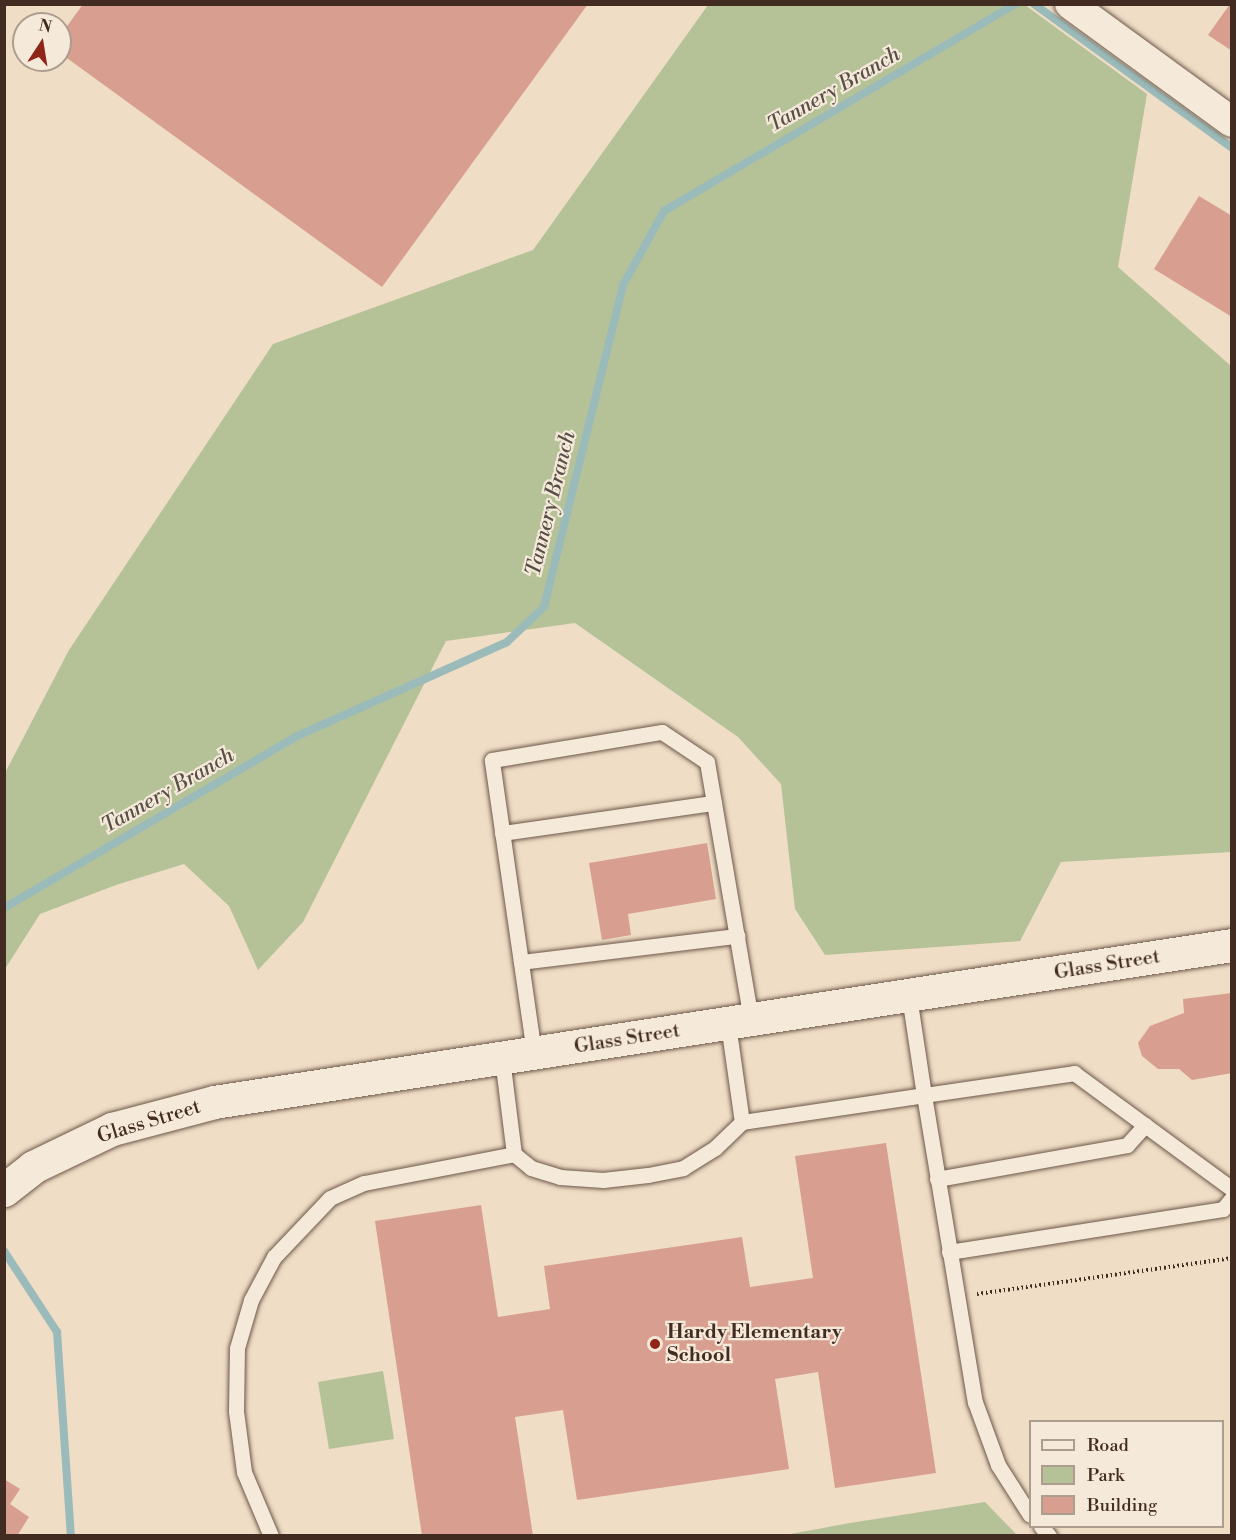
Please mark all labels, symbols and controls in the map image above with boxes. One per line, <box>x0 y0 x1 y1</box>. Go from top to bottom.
north arrow <box>12 12 72 72</box>
text: N <box>37 15 54 37</box>
water label: Tannery Branch <box>763 42 905 138</box>
water label: Tannery Branch <box>521 429 581 579</box>
water label: Tannery Branch <box>97 743 239 839</box>
street label: Glass Street <box>1052 945 1162 985</box>
street label: Glass Street <box>572 1019 682 1059</box>
street label: Glass Street <box>94 1095 204 1149</box>
place label: Hardy Elementary School <box>667 1320 842 1367</box>
marker: Hardy Elementary School <box>648 1337 662 1351</box>
legend <box>1029 1420 1224 1528</box>
text: Road <box>1087 1434 1129 1457</box>
text: Park <box>1087 1464 1124 1487</box>
text: Building <box>1087 1494 1157 1517</box>

